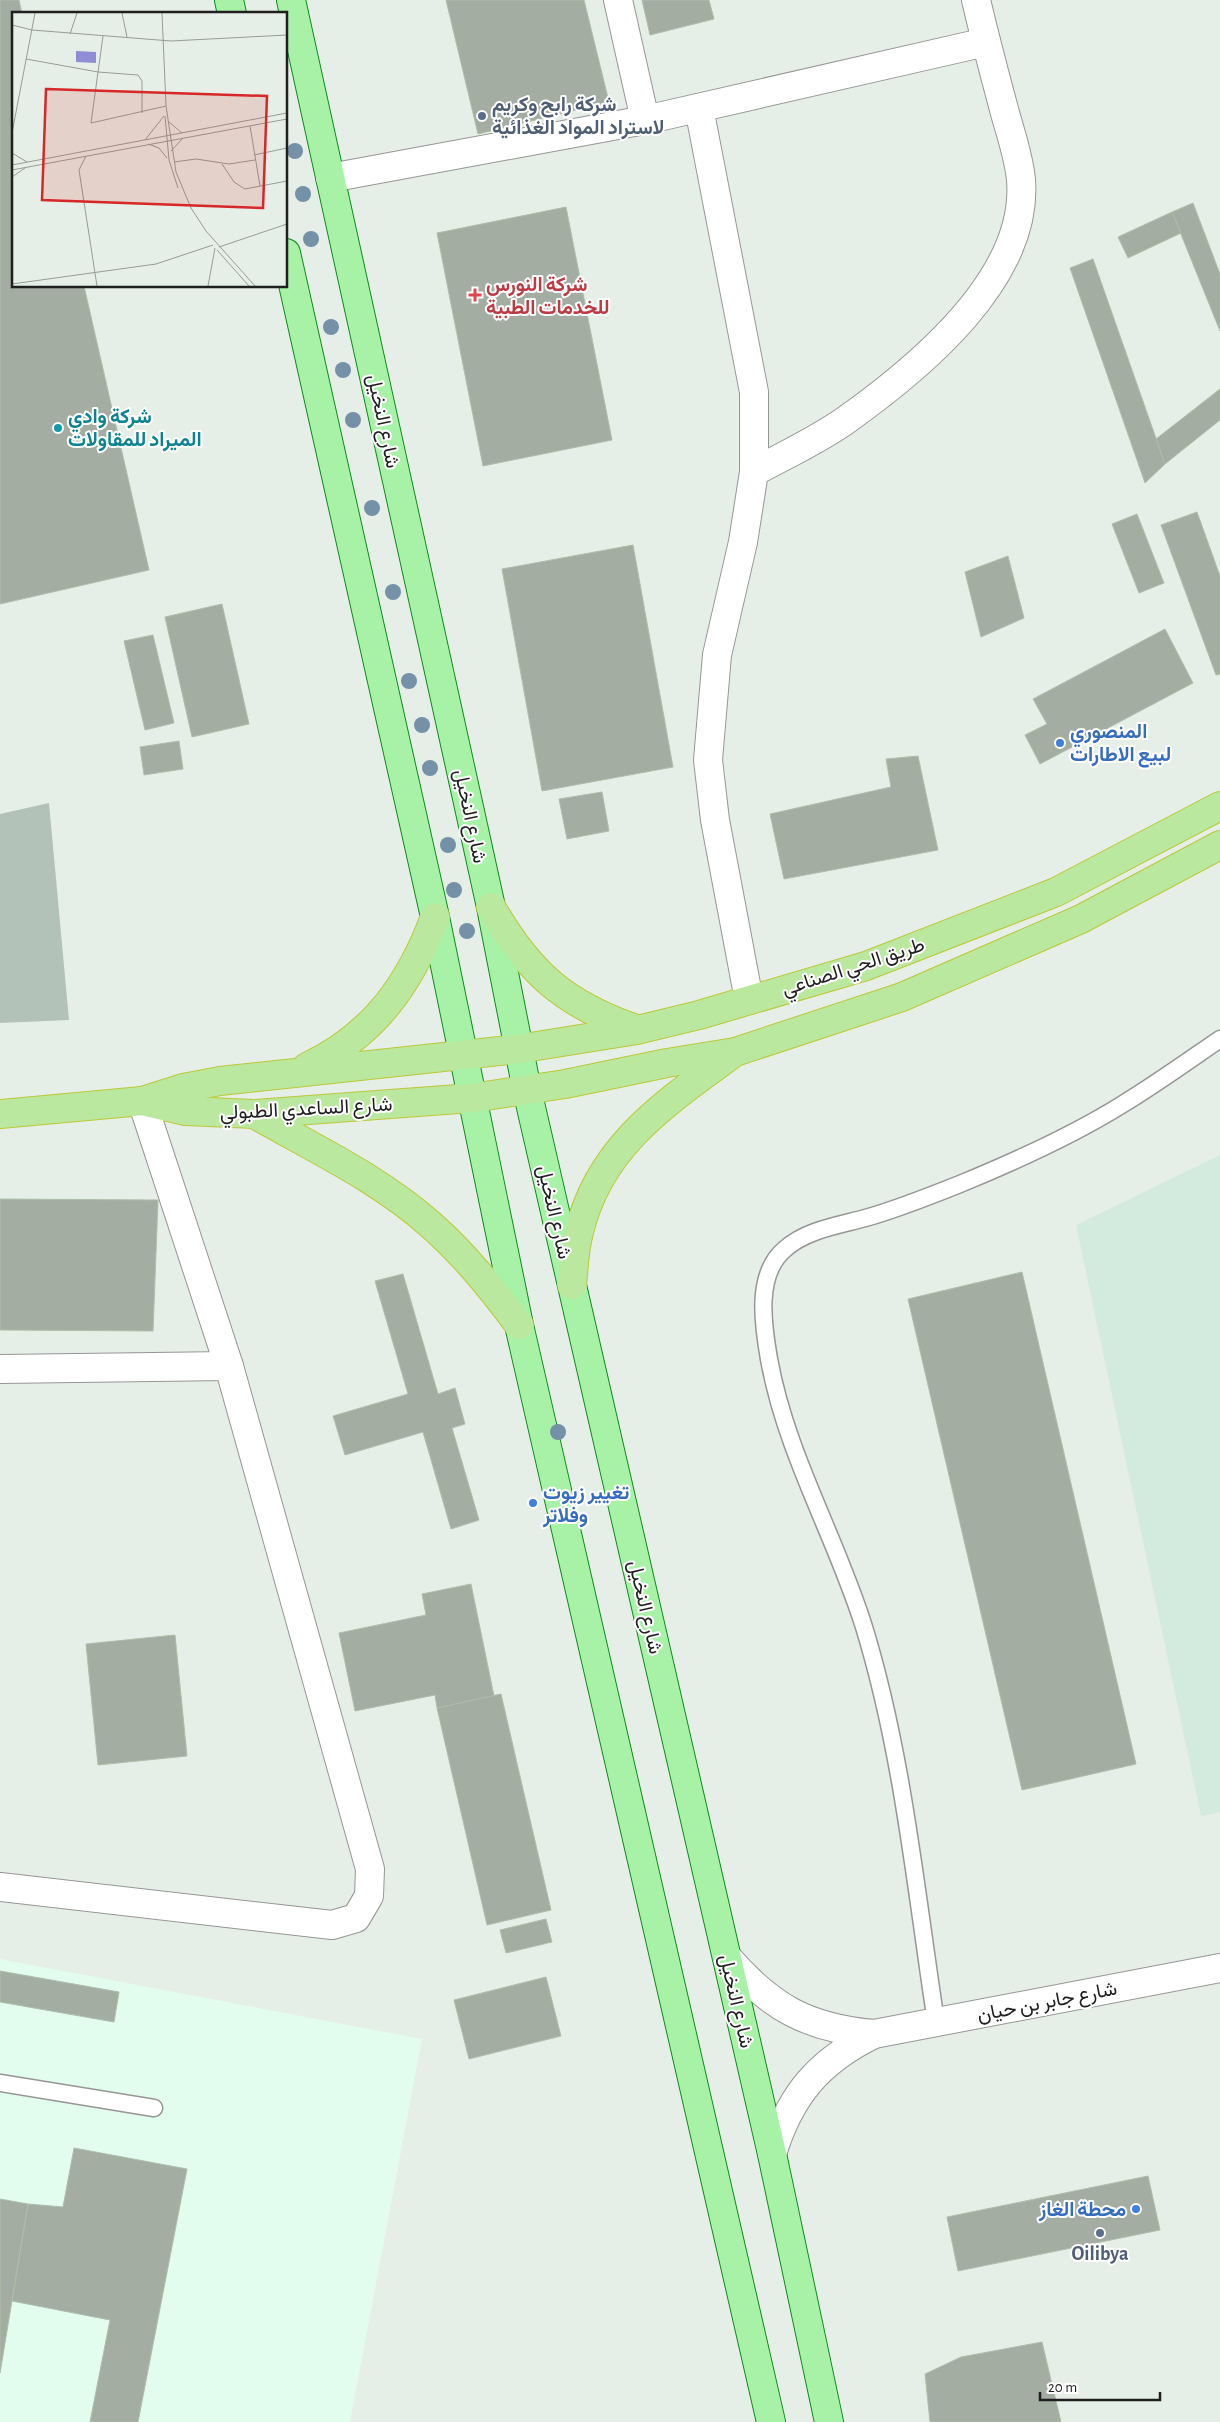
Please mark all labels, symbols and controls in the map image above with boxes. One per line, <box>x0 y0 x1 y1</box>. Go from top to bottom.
inset map <box>12 12 288 288</box>
place label: شركة رابح وكريم لاستراد المواد الغذائية <box>492 95 664 140</box>
marker: شركة رابح وكريم لاستراد المواد الغذائية <box>476 110 488 122</box>
place label: شركة النورس للخدمات الطبية <box>486 275 610 319</box>
marker: شركة النورس للخدمات الطبية <box>468 288 482 302</box>
street label: شارع النخيل <box>360 372 403 471</box>
place label: شركة وادي الميراد للمقاولات <box>68 407 202 452</box>
marker: شركة وادي الميراد للمقاولات <box>52 422 64 434</box>
place label: المنصوري لبيع الاطارات <box>1070 722 1171 768</box>
marker: المنصوري لبيع الاطارات <box>1054 737 1066 749</box>
street label: شارع النخيل <box>447 767 490 866</box>
street label: طريق الحي الصناعي <box>779 934 929 1005</box>
street label: شارع الساعدي الطبولي <box>219 1094 393 1130</box>
street label: شارع النخيل <box>531 1163 575 1262</box>
place label: تغيير زيوت وفلاتر <box>542 1483 629 1528</box>
marker: تغيير زيوت وفلاتر <box>527 1497 539 1509</box>
street label: شارع النخيل <box>622 1558 666 1657</box>
street label: شارع النخيل <box>713 1952 757 2051</box>
street label: شارع جابر بن حيان <box>976 1979 1119 2028</box>
place label: محطة الغاز <box>1038 2200 1126 2222</box>
marker: محطة الغاز <box>1130 2203 1142 2215</box>
marker: Oilibya <box>1094 2227 1106 2239</box>
place label: Oilibya <box>1071 2244 1129 2264</box>
scale bar <box>1040 2370 1160 2402</box>
text: 20 m <box>1048 2380 1077 2395</box>

